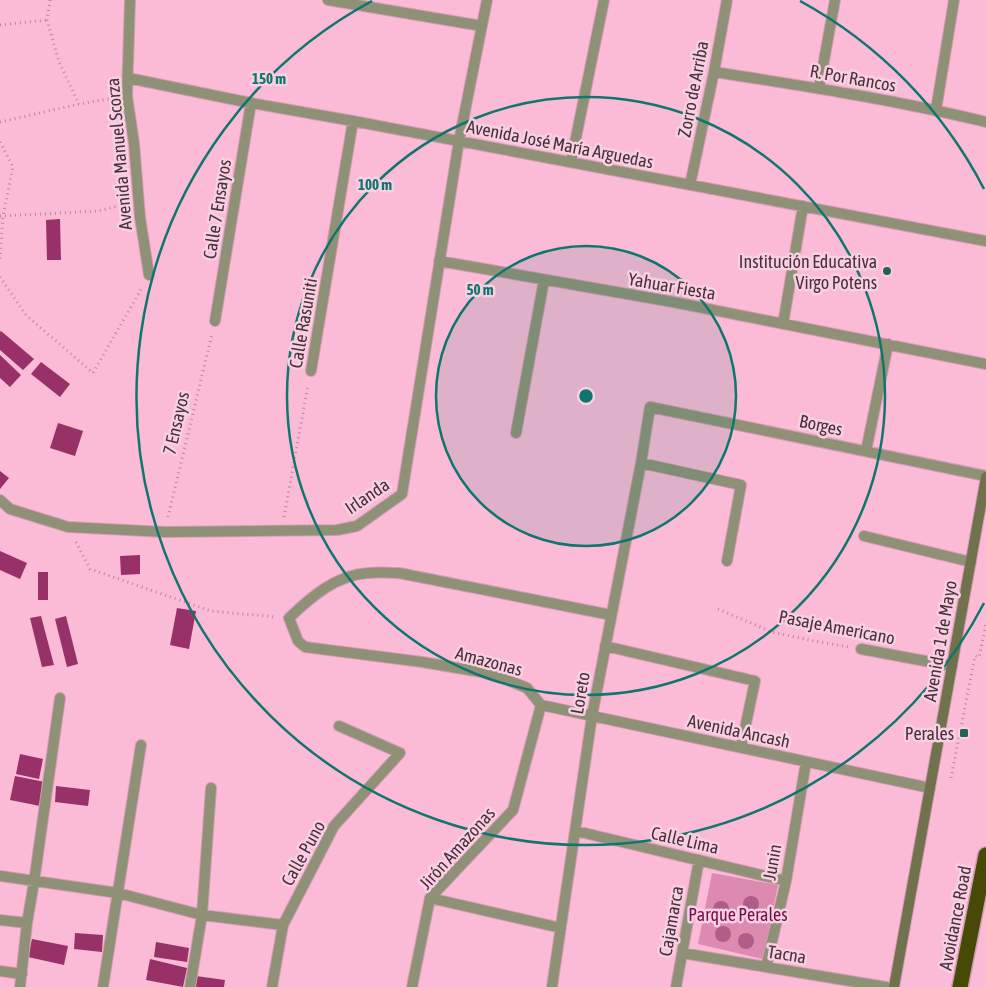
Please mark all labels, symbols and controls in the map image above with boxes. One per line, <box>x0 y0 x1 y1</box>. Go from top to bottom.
street label: Zorro de Arriba <box>673 39 713 139</box>
street label: R. Por Rancos <box>808 60 898 96</box>
text: 150 m <box>252 70 286 87</box>
street label: Avenida Manuel Scorza <box>102 77 136 231</box>
street label: Avenida José María Arguedas <box>465 116 655 172</box>
street label: Calle 7 Ensayos <box>199 158 235 260</box>
text: 100 m <box>358 176 392 193</box>
place label: Institución Educativa Virgo Potens <box>739 251 877 293</box>
marker: Institución Educativa Virgo Potens <box>881 265 893 277</box>
street label: Yahuar Fiesta <box>627 268 717 304</box>
street label: Calle Rasuniti <box>285 276 321 370</box>
text: 50 m <box>467 281 494 298</box>
centre of rings <box>577 387 595 405</box>
street label: 7 Ensayos <box>159 389 193 457</box>
street label: Borges <box>797 410 845 440</box>
street label: Irlanda <box>341 474 393 518</box>
street label: Avenida 1 de Mayo <box>919 579 961 703</box>
street label: Pasaje Americano <box>777 605 897 649</box>
street label: Amazonas <box>453 642 525 680</box>
street label: Loreto <box>566 670 594 716</box>
street label: Avenida Ancash <box>686 710 792 752</box>
place label: Perales <box>905 723 954 744</box>
marker: Perales <box>958 727 970 739</box>
street label: Jirón Amazonas <box>415 803 499 893</box>
street label: Calle Puno <box>277 817 329 889</box>
street label: Calle Lima <box>649 822 721 858</box>
street label: Junin <box>759 842 785 882</box>
street label: Avoidance Road <box>935 864 975 972</box>
street label: Cajamarca <box>655 884 687 958</box>
park label: Parque Perales <box>688 904 788 925</box>
street label: Tacna <box>766 941 808 967</box>

